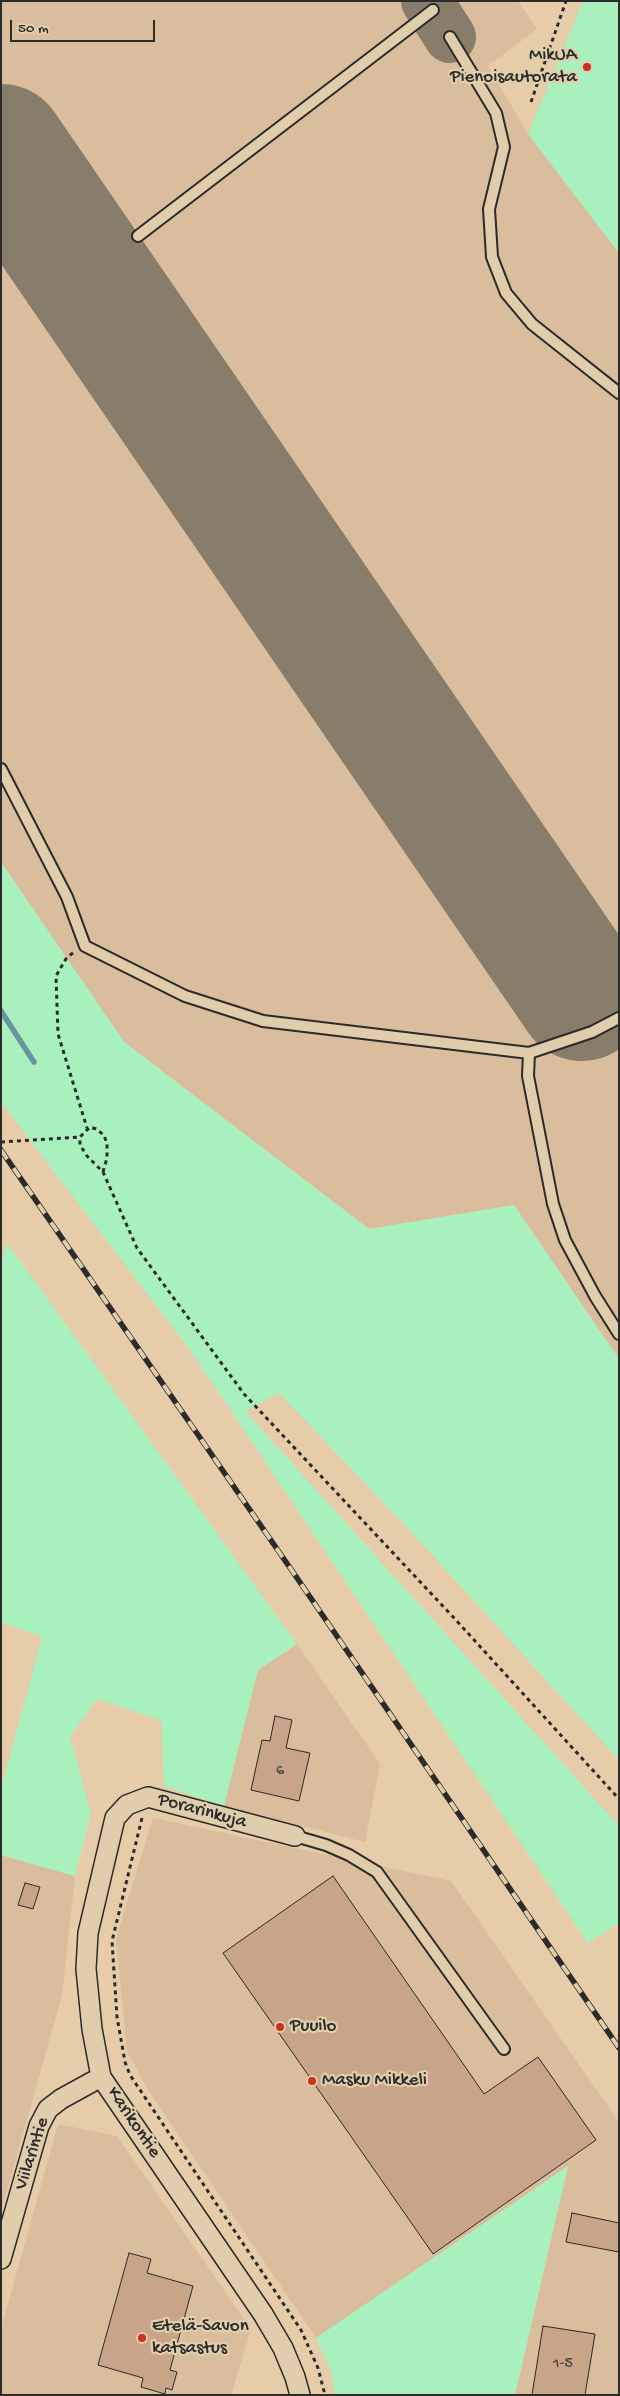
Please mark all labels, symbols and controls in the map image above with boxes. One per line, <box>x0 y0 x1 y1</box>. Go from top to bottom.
scale bar <box>12 10 158 42</box>
text: 50 m <box>18 20 49 38</box>
place label: MikUA Pienoisautorata <box>450 45 577 89</box>
marker: MikUA Pienoisautorata <box>581 61 593 73</box>
house number: 6 <box>276 1762 284 1782</box>
street label: Porarinkuja <box>155 1789 249 1835</box>
place label: Puuilo <box>290 2016 336 2038</box>
marker: Puuilo <box>274 2021 286 2033</box>
place label: Masku Mikkeli <box>322 2070 427 2092</box>
marker: Masku Mikkeli <box>306 2075 318 2087</box>
street label: Karikontie <box>101 2083 165 2163</box>
street label: Viilarintie <box>11 2115 55 2193</box>
place label: Etelä-Savon katsastus <box>152 2316 249 2360</box>
marker: Etelä-Savon katsastus <box>136 2332 148 2344</box>
house number: 1-5 <box>553 2355 573 2375</box>

